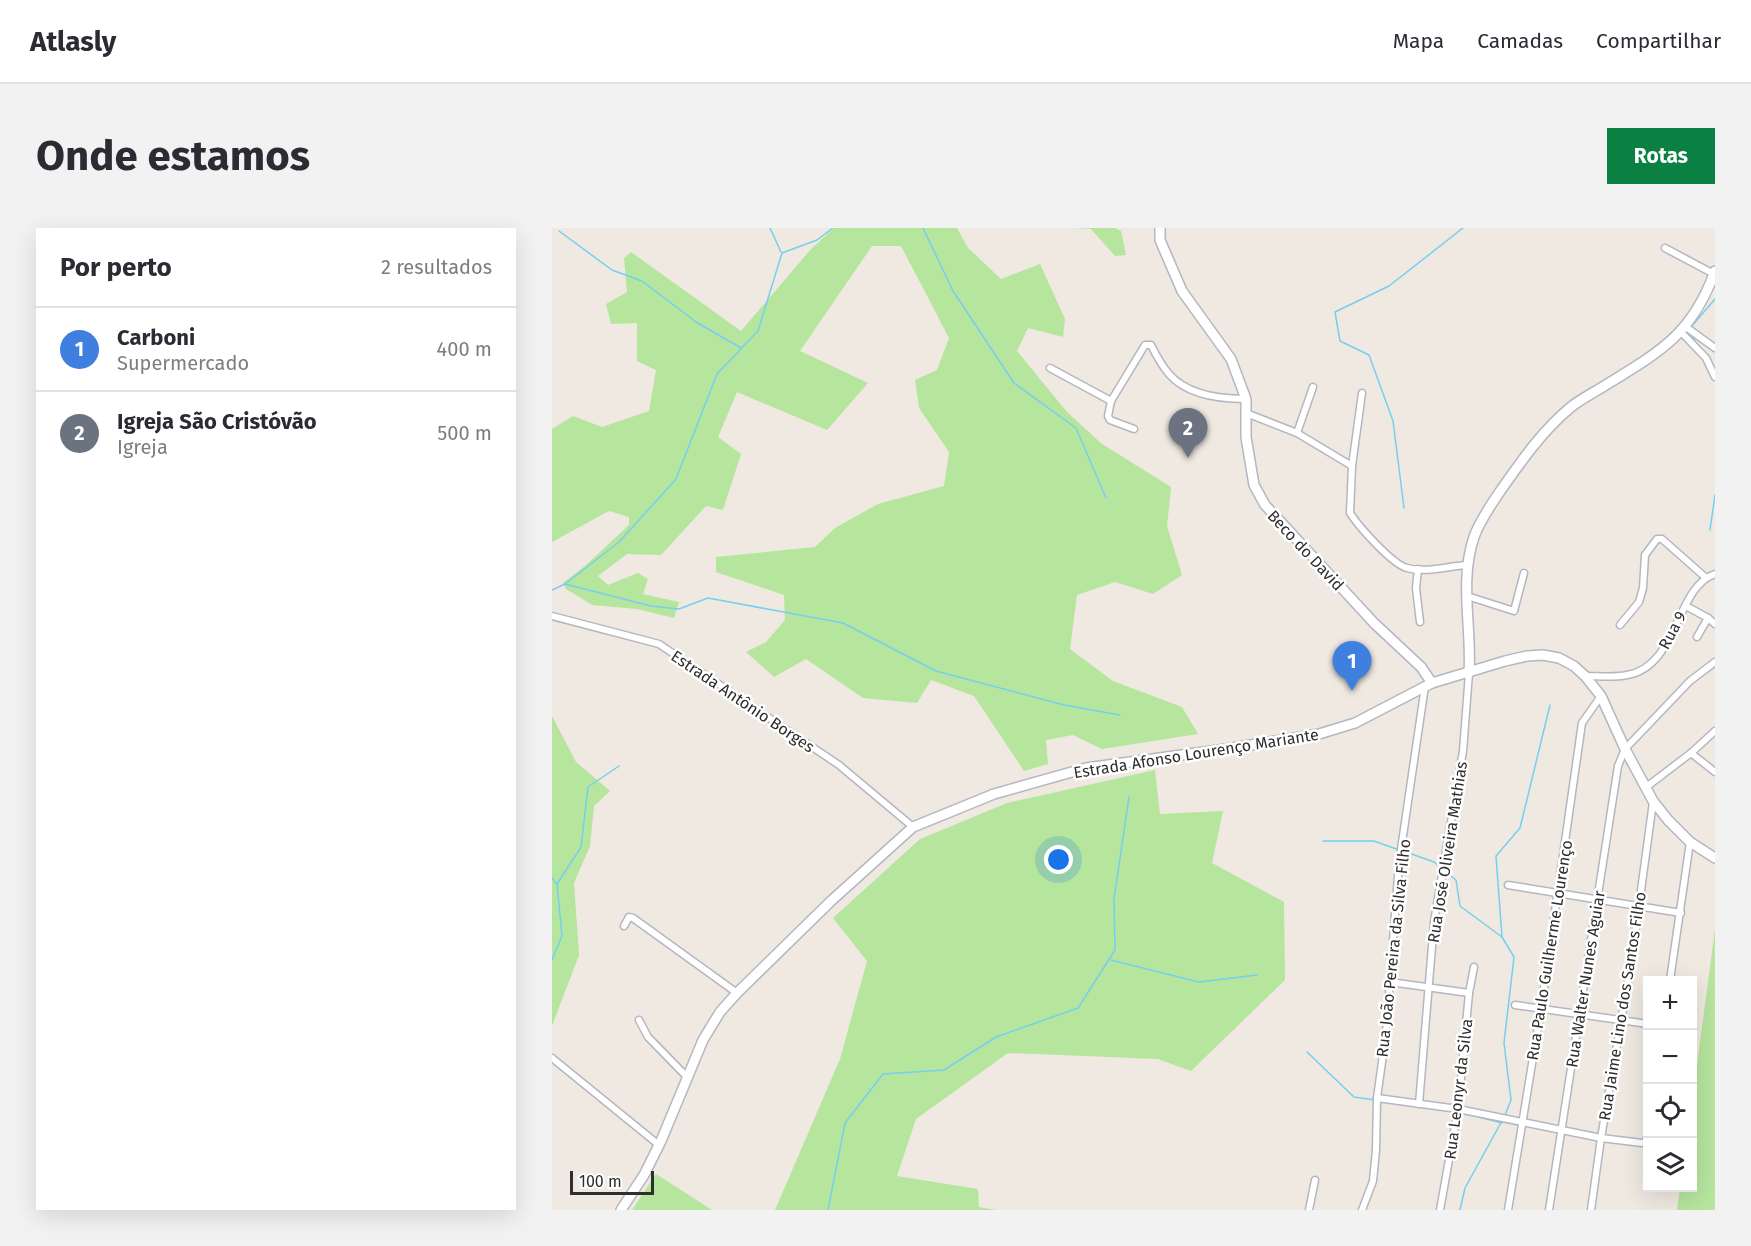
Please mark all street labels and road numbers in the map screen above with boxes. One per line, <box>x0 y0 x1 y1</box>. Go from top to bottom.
street label: Beco do David <box>1264 506 1348 595</box>
street label: Rua 9 <box>1655 608 1690 653</box>
street label: Estrada Antônio Borges <box>667 646 818 756</box>
street label: Estrada Afonso Lourenço Mariante <box>1072 725 1320 783</box>
street label: Rua José Oliveira Mathias <box>1424 760 1471 944</box>
street label: Rua João Pereira da Silva Filho <box>1373 838 1414 1058</box>
street label: Rua Paulo Guilherme Lourenço <box>1523 839 1577 1062</box>
street label: Rua Walter Nunes Aguiar <box>1562 889 1609 1069</box>
street label: Rua Jaime Lino dos Santos Filho <box>1595 890 1650 1122</box>
street label: Rua Leonyr da Silva <box>1440 1018 1477 1161</box>

